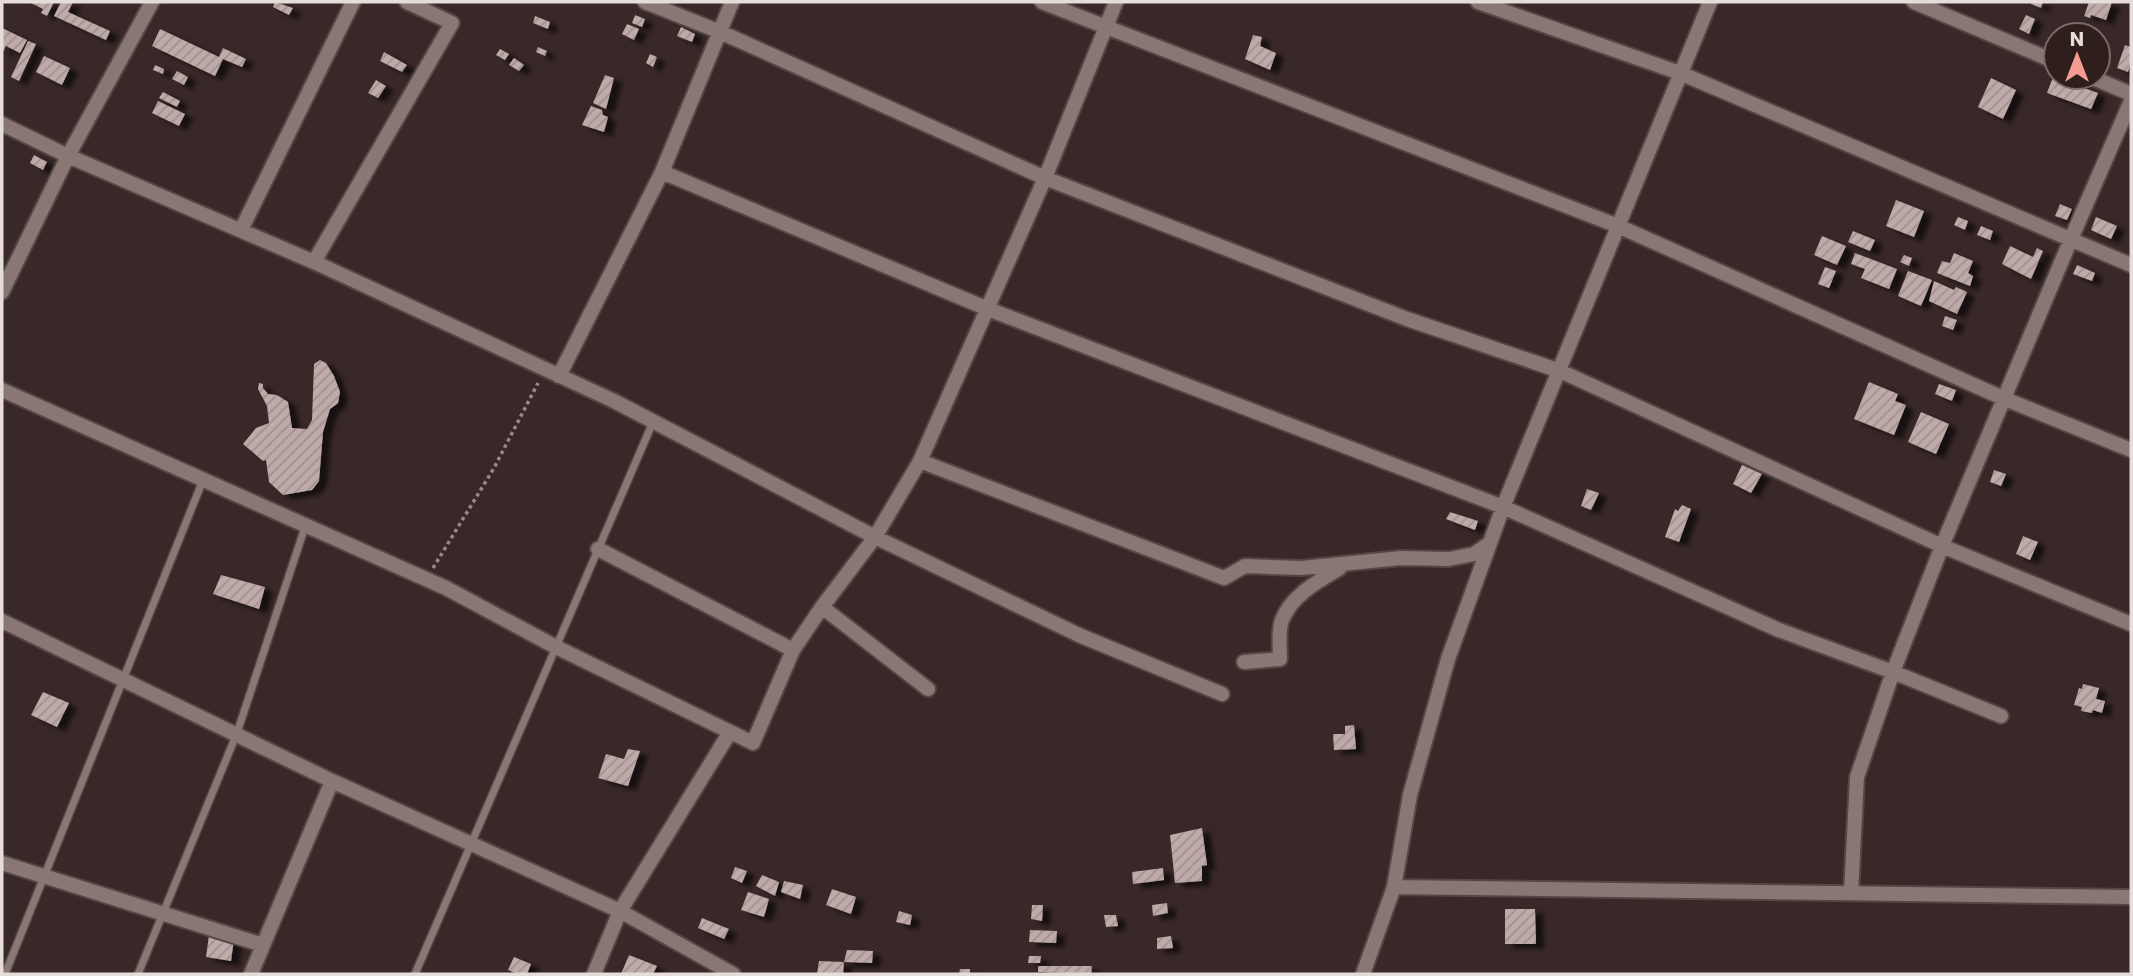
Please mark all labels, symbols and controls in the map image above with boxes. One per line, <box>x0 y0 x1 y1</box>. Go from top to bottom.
north arrow <box>2042 21 2112 91</box>
text: N <box>2070 26 2084 53</box>

